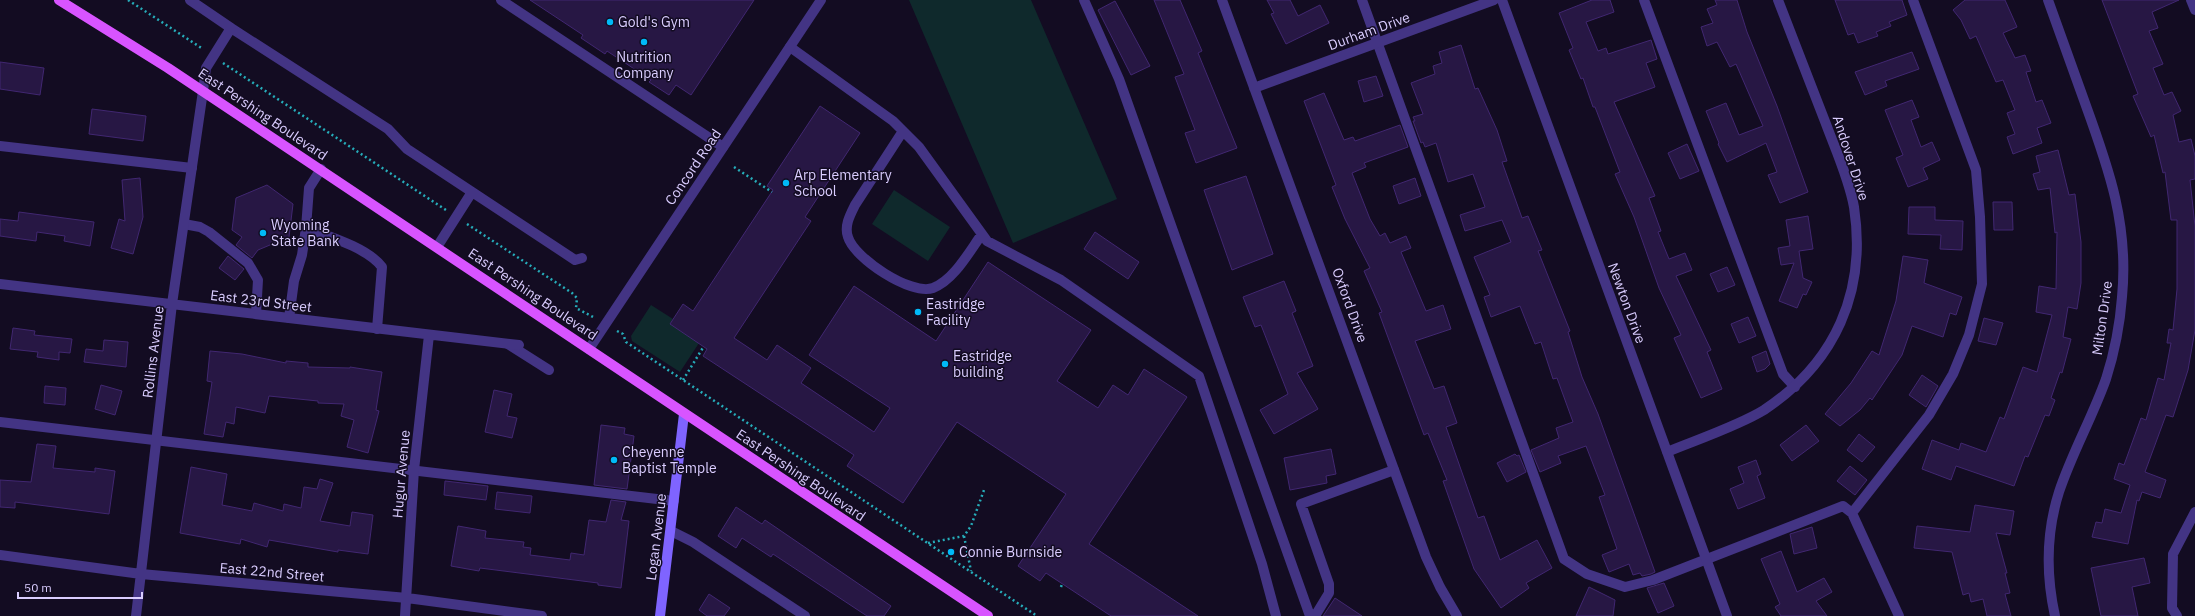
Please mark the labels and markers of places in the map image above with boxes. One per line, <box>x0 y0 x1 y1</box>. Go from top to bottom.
place label: Gold's Gym <box>618 13 690 31</box>
marker: Gold's Gym <box>605 17 615 27</box>
marker: Nutrition Company <box>639 37 649 47</box>
place label: Nutrition Company <box>614 48 674 82</box>
place label: Arp Elementary School <box>794 166 892 200</box>
marker: Arp Elementary School <box>781 178 791 188</box>
place label: Wyoming State Bank <box>271 216 340 250</box>
marker: Wyoming State Bank <box>258 228 268 238</box>
place label: Eastridge Facility <box>926 295 985 329</box>
marker: Eastridge Facility <box>913 307 923 317</box>
place label: Eastridge building <box>953 347 1012 381</box>
marker: Eastridge building <box>940 359 950 369</box>
place label: Cheyenne Baptist Temple <box>622 443 717 477</box>
marker: Cheyenne Baptist Temple <box>609 455 619 465</box>
place label: Connie Burnside <box>959 543 1063 561</box>
marker: Connie Burnside <box>946 547 956 557</box>

